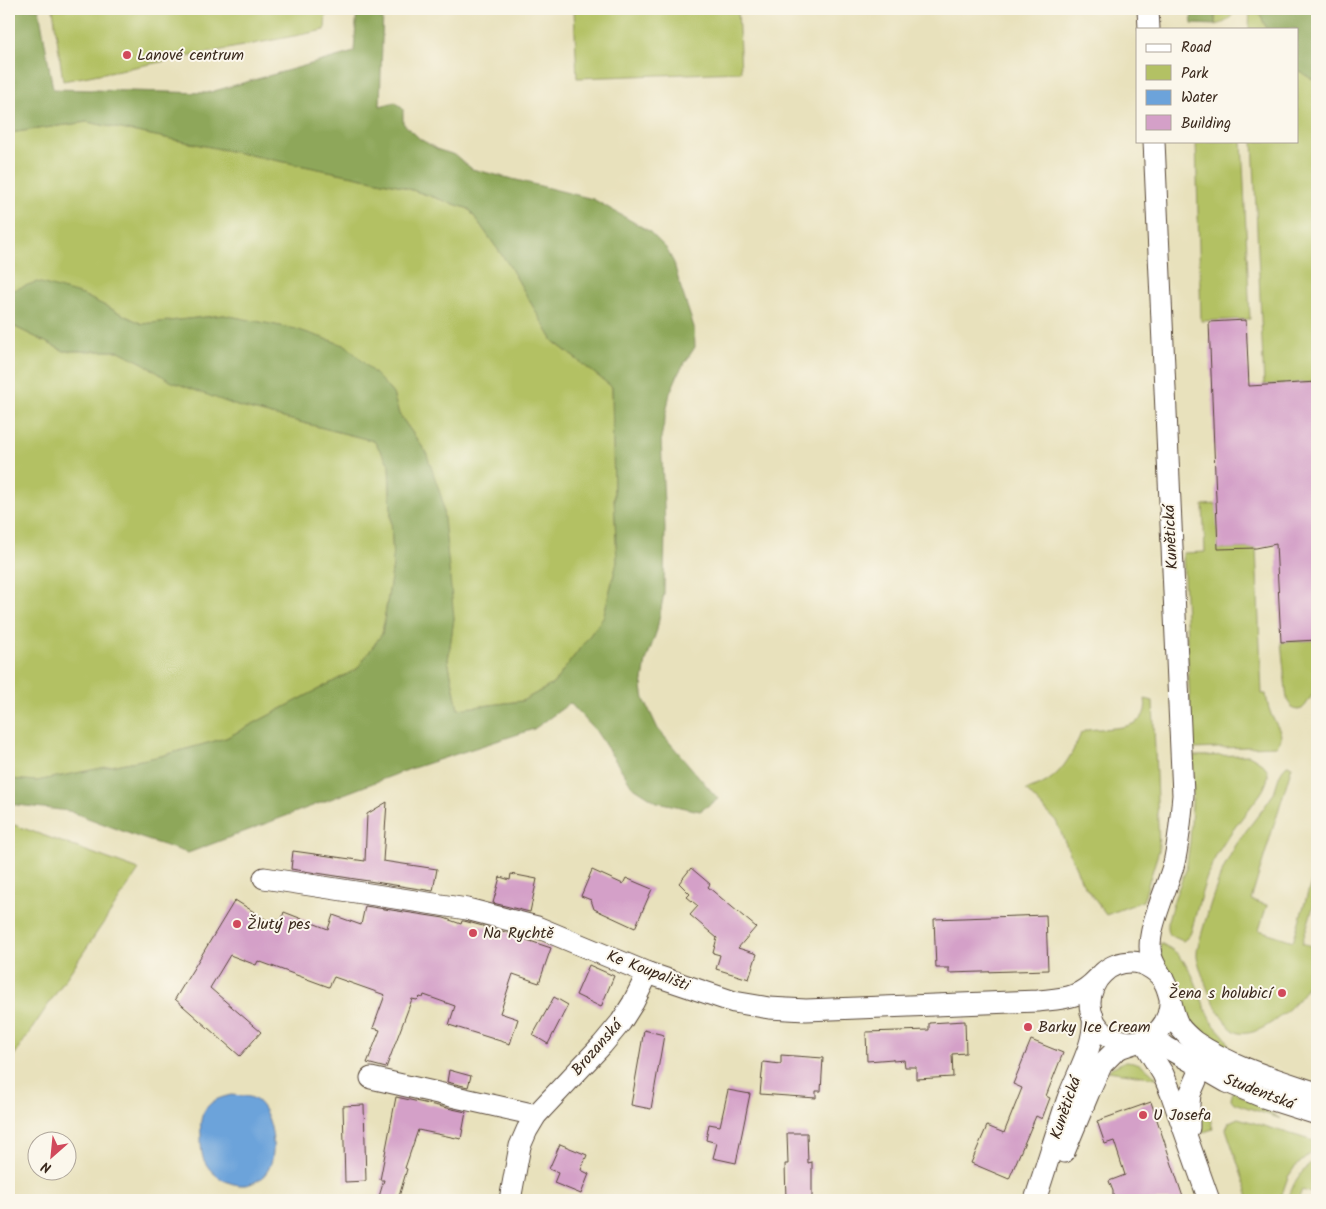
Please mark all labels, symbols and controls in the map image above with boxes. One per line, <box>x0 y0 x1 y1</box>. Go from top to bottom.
legend <box>1136 28 1298 142</box>
text: Road <box>1181 36 1212 60</box>
place label: Lanové centrum <box>137 43 244 68</box>
marker: Lanové centrum <box>121 49 133 61</box>
text: Park <box>1181 62 1209 86</box>
text: Water <box>1181 86 1218 110</box>
text: Building <box>1181 112 1231 136</box>
street label: Kunětická <box>1157 503 1185 570</box>
place label: Žlutý pes <box>247 912 310 937</box>
marker: Žlutý pes <box>231 918 243 930</box>
place label: Na Rychtě <box>483 921 554 946</box>
marker: Na Rychtě <box>467 927 479 939</box>
street label: Ke Koupališti <box>603 944 694 999</box>
place label: Žena s holubicí <box>1169 981 1274 1006</box>
marker: Žena s holubicí <box>1276 987 1288 999</box>
street label: Brozanská <box>565 1013 630 1082</box>
place label: Barky Ice Cream <box>1038 1015 1151 1040</box>
marker: Barky Ice Cream <box>1022 1021 1034 1033</box>
street label: Studentská <box>1220 1067 1299 1117</box>
street label: Kunětická <box>1044 1072 1089 1143</box>
place label: U Josefa <box>1153 1103 1211 1128</box>
marker: U Josefa <box>1137 1109 1149 1121</box>
north arrow <box>28 1132 78 1182</box>
text: N <box>37 1155 55 1179</box>

